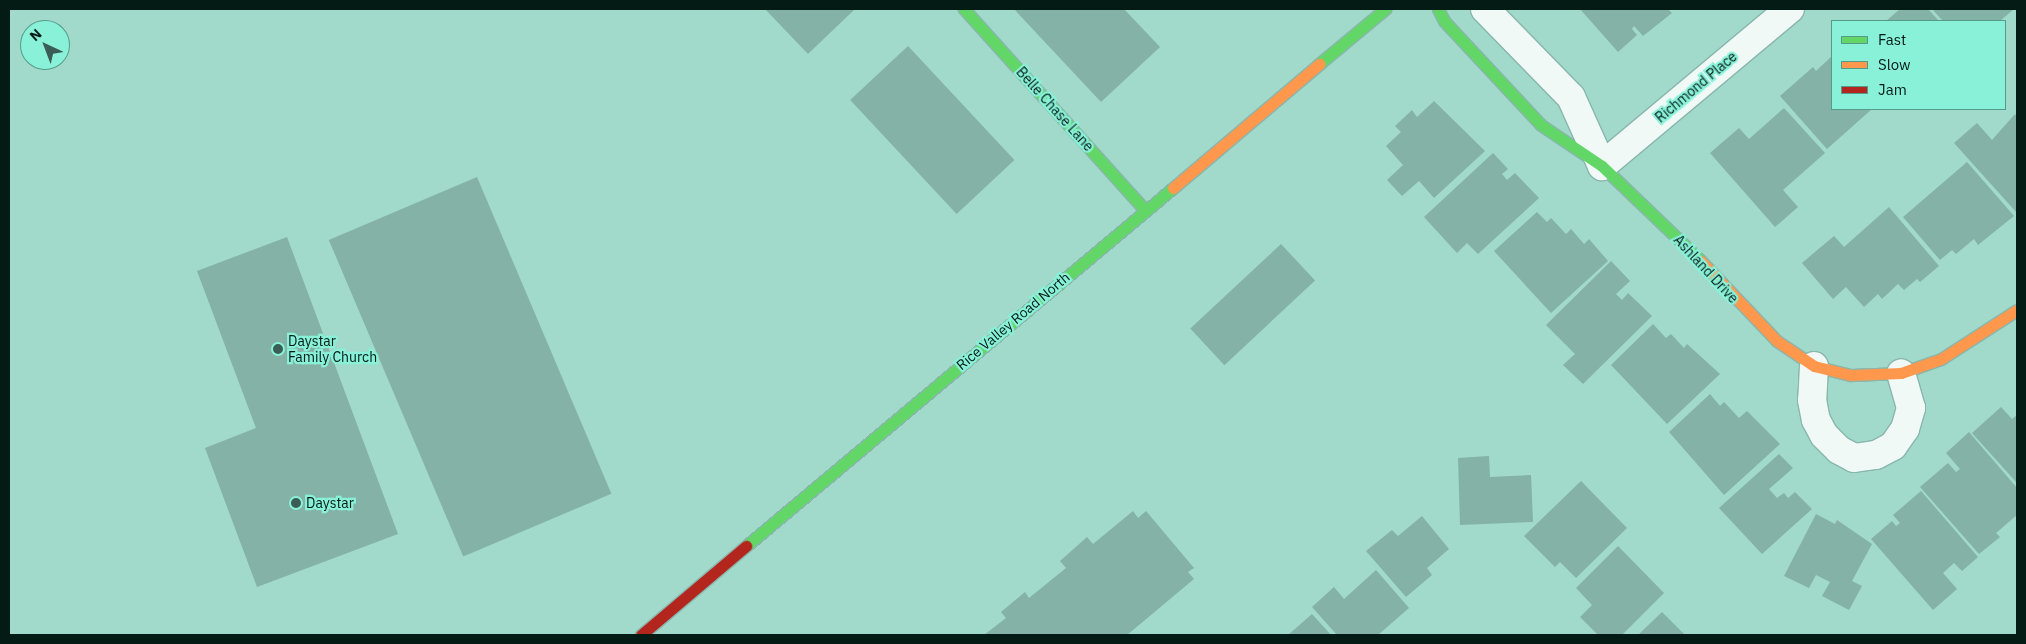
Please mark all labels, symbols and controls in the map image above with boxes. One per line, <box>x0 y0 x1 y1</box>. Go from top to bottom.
north arrow <box>20 20 70 70</box>
legend <box>1831 20 2006 110</box>
text: N <box>26 25 45 45</box>
text: Fast <box>1878 30 1906 49</box>
street label: Richmond Place <box>1652 48 1740 126</box>
text: Slow <box>1878 55 1911 74</box>
street label: Belle Chase Lane <box>1013 63 1097 155</box>
text: Jam <box>1878 80 1907 99</box>
street label: Ashland Drive <box>1670 231 1742 307</box>
street label: Rice Valley Road North <box>953 269 1073 373</box>
place label: Daystar Family Church <box>288 333 377 366</box>
marker: Daystar Family Church <box>272 343 284 355</box>
place label: Daystar <box>306 495 354 511</box>
marker: Daystar <box>290 497 302 509</box>

